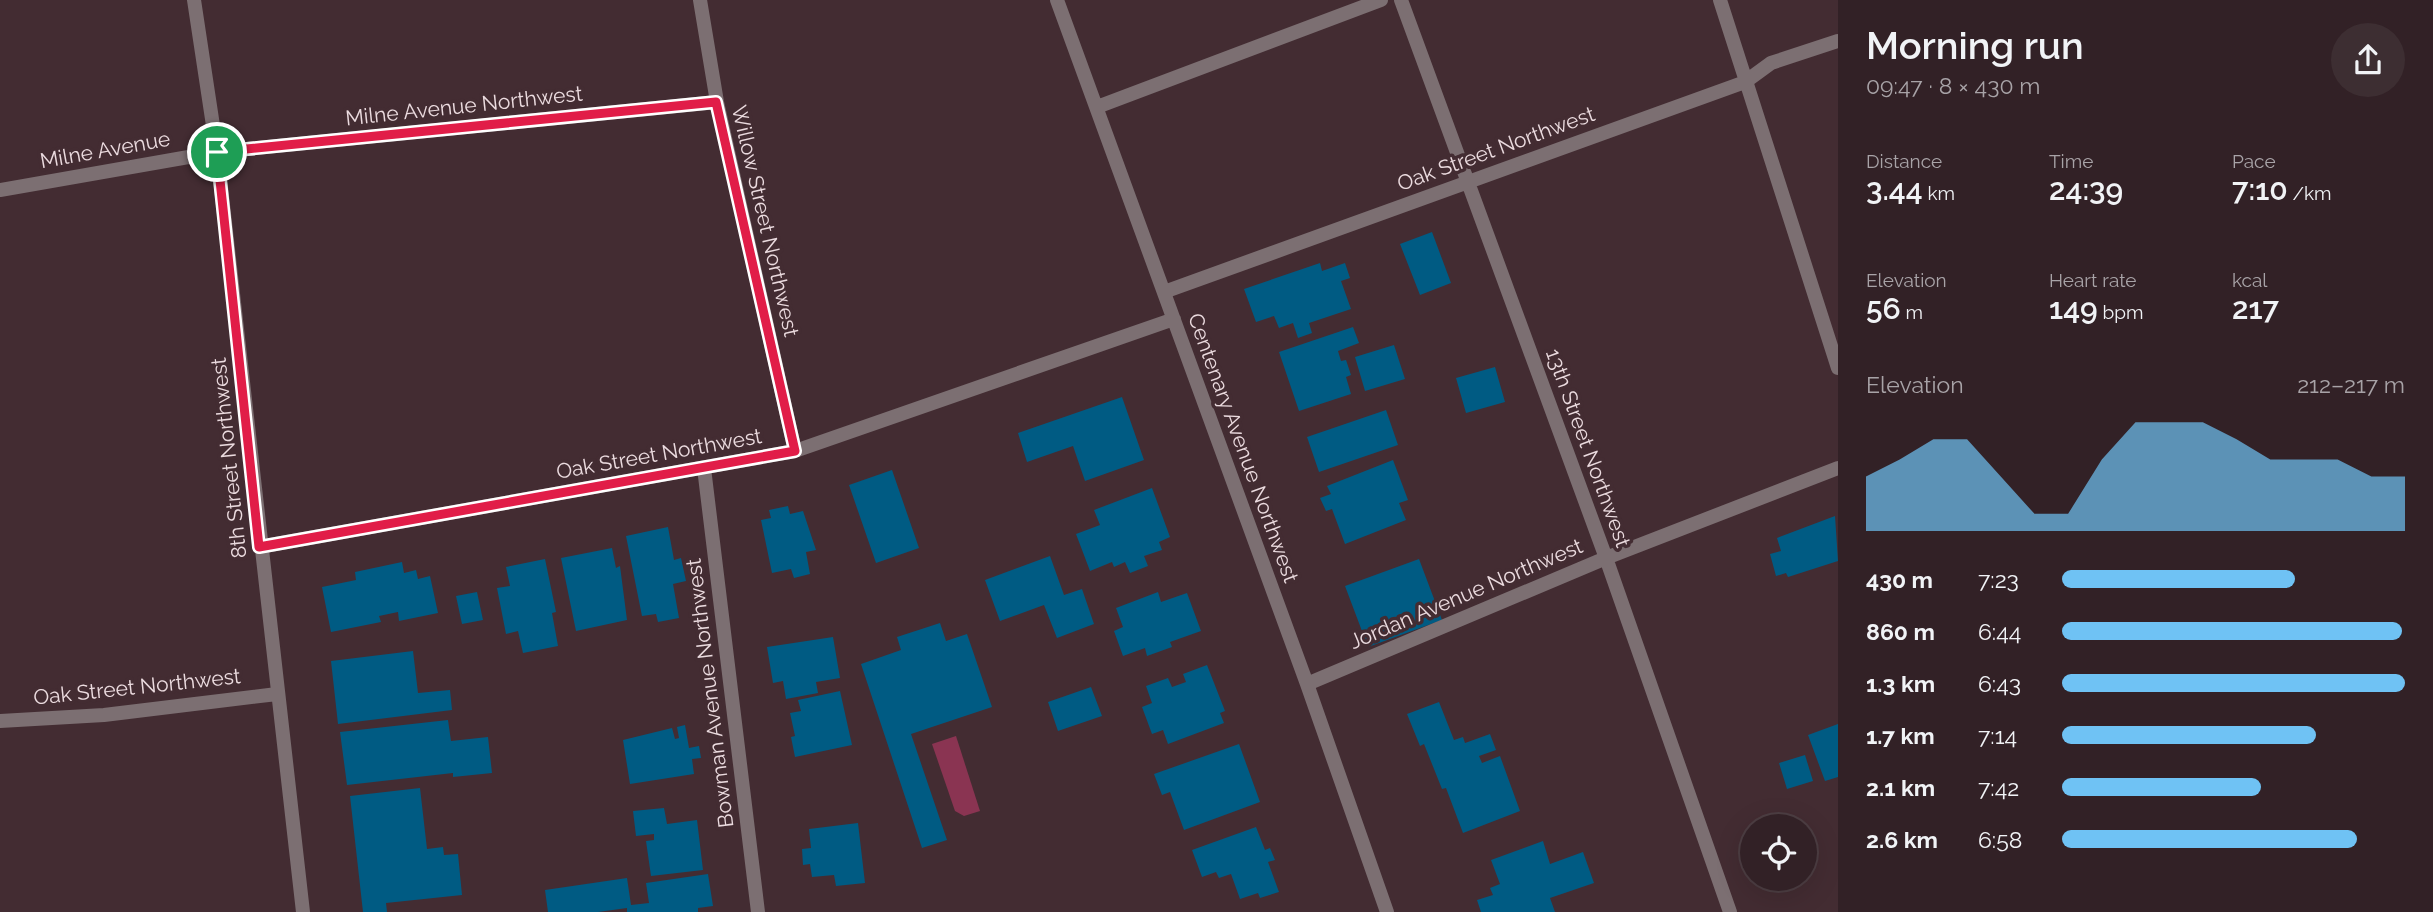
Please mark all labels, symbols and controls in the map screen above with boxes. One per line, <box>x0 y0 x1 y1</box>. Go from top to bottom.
text: Morning run <box>1866 23 2084 68</box>
button: share <box>2331 23 2405 97</box>
text: 09:47 · 8 × 430 m <box>1866 72 2041 99</box>
street label: Milne Avenue Northwest <box>344 81 584 130</box>
street label: Oak Street Northwest <box>1394 101 1598 196</box>
street label: Willow Street Northwest <box>727 103 804 339</box>
pin <box>187 122 247 182</box>
street label: Milne Avenue <box>38 126 172 173</box>
icon: arrive <box>198 133 236 171</box>
text: Distance <box>1866 150 1942 172</box>
text: Time <box>2049 150 2093 172</box>
text: Pace <box>2232 150 2276 172</box>
text: 3.44 <box>1866 172 1923 207</box>
text: 24:39 <box>2049 172 2123 207</box>
text: 7:10 <box>2232 172 2288 207</box>
text: km <box>1923 182 1955 204</box>
text: /km <box>2288 182 2332 204</box>
text: Elevation <box>1866 269 1947 291</box>
text: Heart rate <box>2049 269 2137 291</box>
text: kcal <box>2232 269 2268 291</box>
text: 56 <box>1866 291 1901 326</box>
text: 149 <box>2049 291 2098 326</box>
text: 217 <box>2232 291 2279 326</box>
text: m <box>1901 301 1923 323</box>
text: bpm <box>2098 301 2144 323</box>
street label: Centenary Avenue Northwest <box>1183 310 1304 586</box>
street label: 13th Street Northwest <box>1541 345 1636 551</box>
street label: 8th Street Northwest <box>206 356 251 560</box>
text: Elevation <box>1866 371 1964 398</box>
text: 212–217 m <box>2297 371 2405 398</box>
street label: Oak Street Northwest <box>554 423 764 484</box>
street label: Jordan Avenue Northwest <box>1345 533 1586 654</box>
street label: Bowman Avenue Northwest <box>681 557 738 829</box>
text: 430 m <box>1866 566 1933 593</box>
text: 7:23 <box>1978 566 2019 593</box>
text: 860 m <box>1866 618 1935 645</box>
text: 6:44 <box>1978 618 2021 645</box>
street label: Oak Street Northwest <box>32 663 242 710</box>
text: 1.3 km <box>1866 670 1935 697</box>
text: 6:43 <box>1978 670 2021 697</box>
text: 1.7 km <box>1866 722 1935 749</box>
text: 7:14 <box>1978 722 2017 749</box>
text: 2.1 km <box>1866 774 1935 801</box>
text: 7:42 <box>1978 774 2019 801</box>
map controls <box>1740 814 1817 891</box>
button: locate <box>1740 814 1817 891</box>
text: 2.6 km <box>1866 826 1938 853</box>
text: 6:58 <box>1978 826 2022 853</box>

